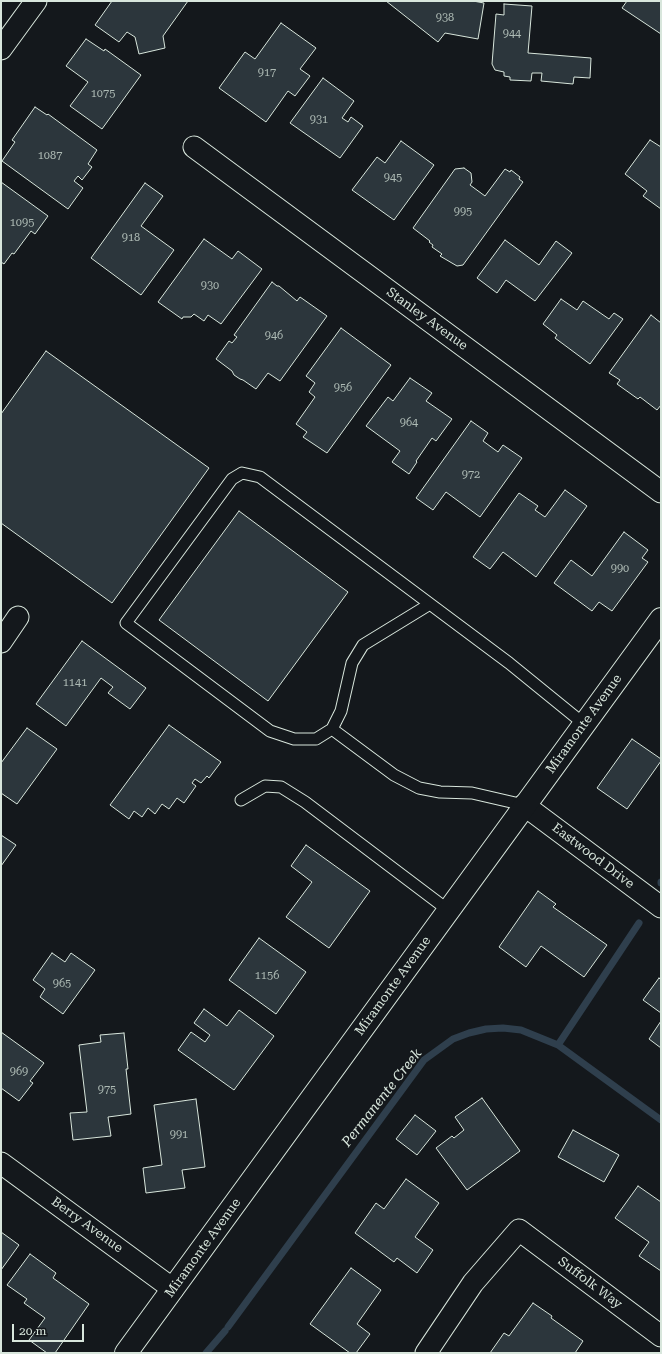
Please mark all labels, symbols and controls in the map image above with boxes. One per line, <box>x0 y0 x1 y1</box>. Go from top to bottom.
house number: 938 <box>436 11 454 25</box>
house number: 944 <box>503 27 521 41</box>
house number: 917 <box>258 66 276 80</box>
house number: 1075 <box>91 87 115 101</box>
house number: 931 <box>310 113 328 127</box>
house number: 1087 <box>38 149 62 163</box>
house number: 945 <box>384 171 402 185</box>
house number: 995 <box>454 205 472 219</box>
house number: 1095 <box>10 216 34 230</box>
house number: 918 <box>122 231 140 245</box>
house number: 930 <box>201 279 219 293</box>
street label: Stanley Avenue <box>383 284 471 354</box>
house number: 946 <box>265 329 283 343</box>
house number: 956 <box>334 381 352 395</box>
house number: 964 <box>400 416 418 430</box>
house number: 972 <box>462 468 480 482</box>
house number: 990 <box>611 562 629 576</box>
street label: Miramonte Avenue <box>543 671 625 777</box>
house number: 1141 <box>63 676 87 690</box>
street label: Eastwood Drive <box>549 820 637 892</box>
street label: Miramonte Avenue <box>352 933 434 1039</box>
house number: 1156 <box>255 969 279 983</box>
house number: 965 <box>53 977 71 991</box>
water label: Permanente Creek <box>339 1046 425 1150</box>
house number: 969 <box>10 1065 28 1079</box>
house number: 975 <box>98 1083 116 1097</box>
house number: 991 <box>170 1128 188 1142</box>
street label: Berry Avenue <box>48 1194 126 1256</box>
street label: Miramonte Avenue <box>162 1195 244 1301</box>
street label: Suffolk Way <box>555 1254 625 1312</box>
scale bar <box>14 1316 86 1342</box>
text: 20 m <box>19 1324 46 1338</box>

